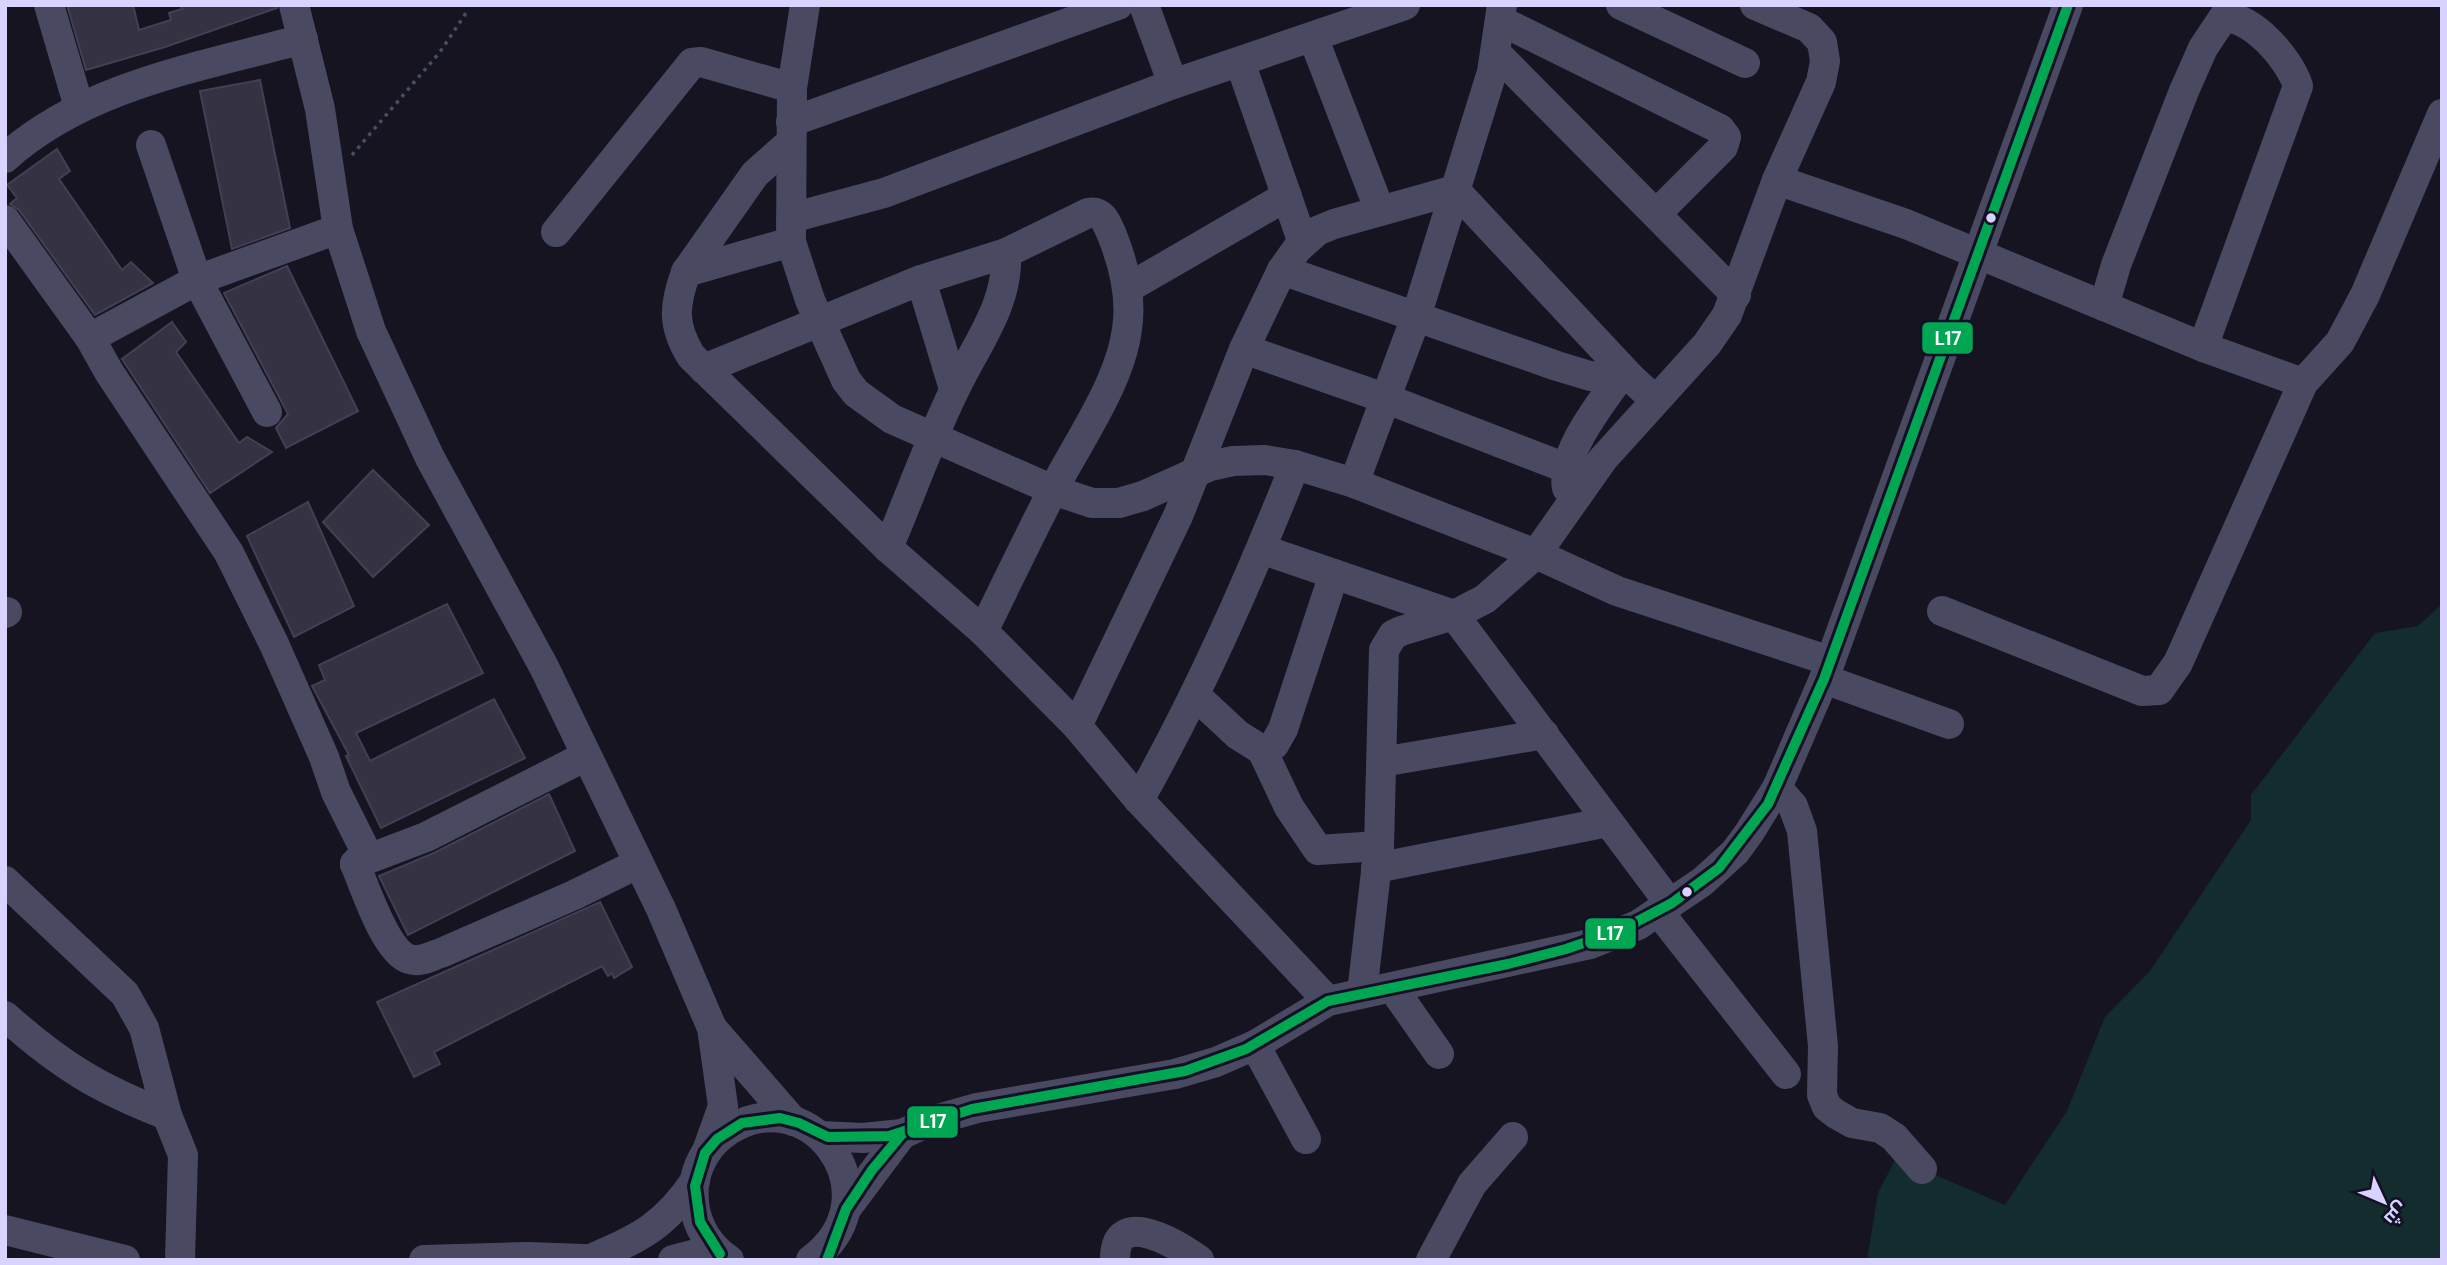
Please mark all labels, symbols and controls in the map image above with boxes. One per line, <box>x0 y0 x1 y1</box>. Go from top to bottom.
unlabelled marker <box>1984 211 1998 225</box>
line badge: L17 <box>1921 321 1974 355</box>
text: L17 <box>1934 326 1962 351</box>
unlabelled marker <box>1680 885 1694 899</box>
line badge: L17 <box>1584 917 1637 950</box>
text: L17 <box>1596 921 1624 946</box>
line badge: L17 <box>906 1105 959 1139</box>
text: L17 <box>919 1109 947 1134</box>
north arrow <box>2349 1167 2419 1237</box>
text: ش <box>2378 1196 2413 1231</box>

